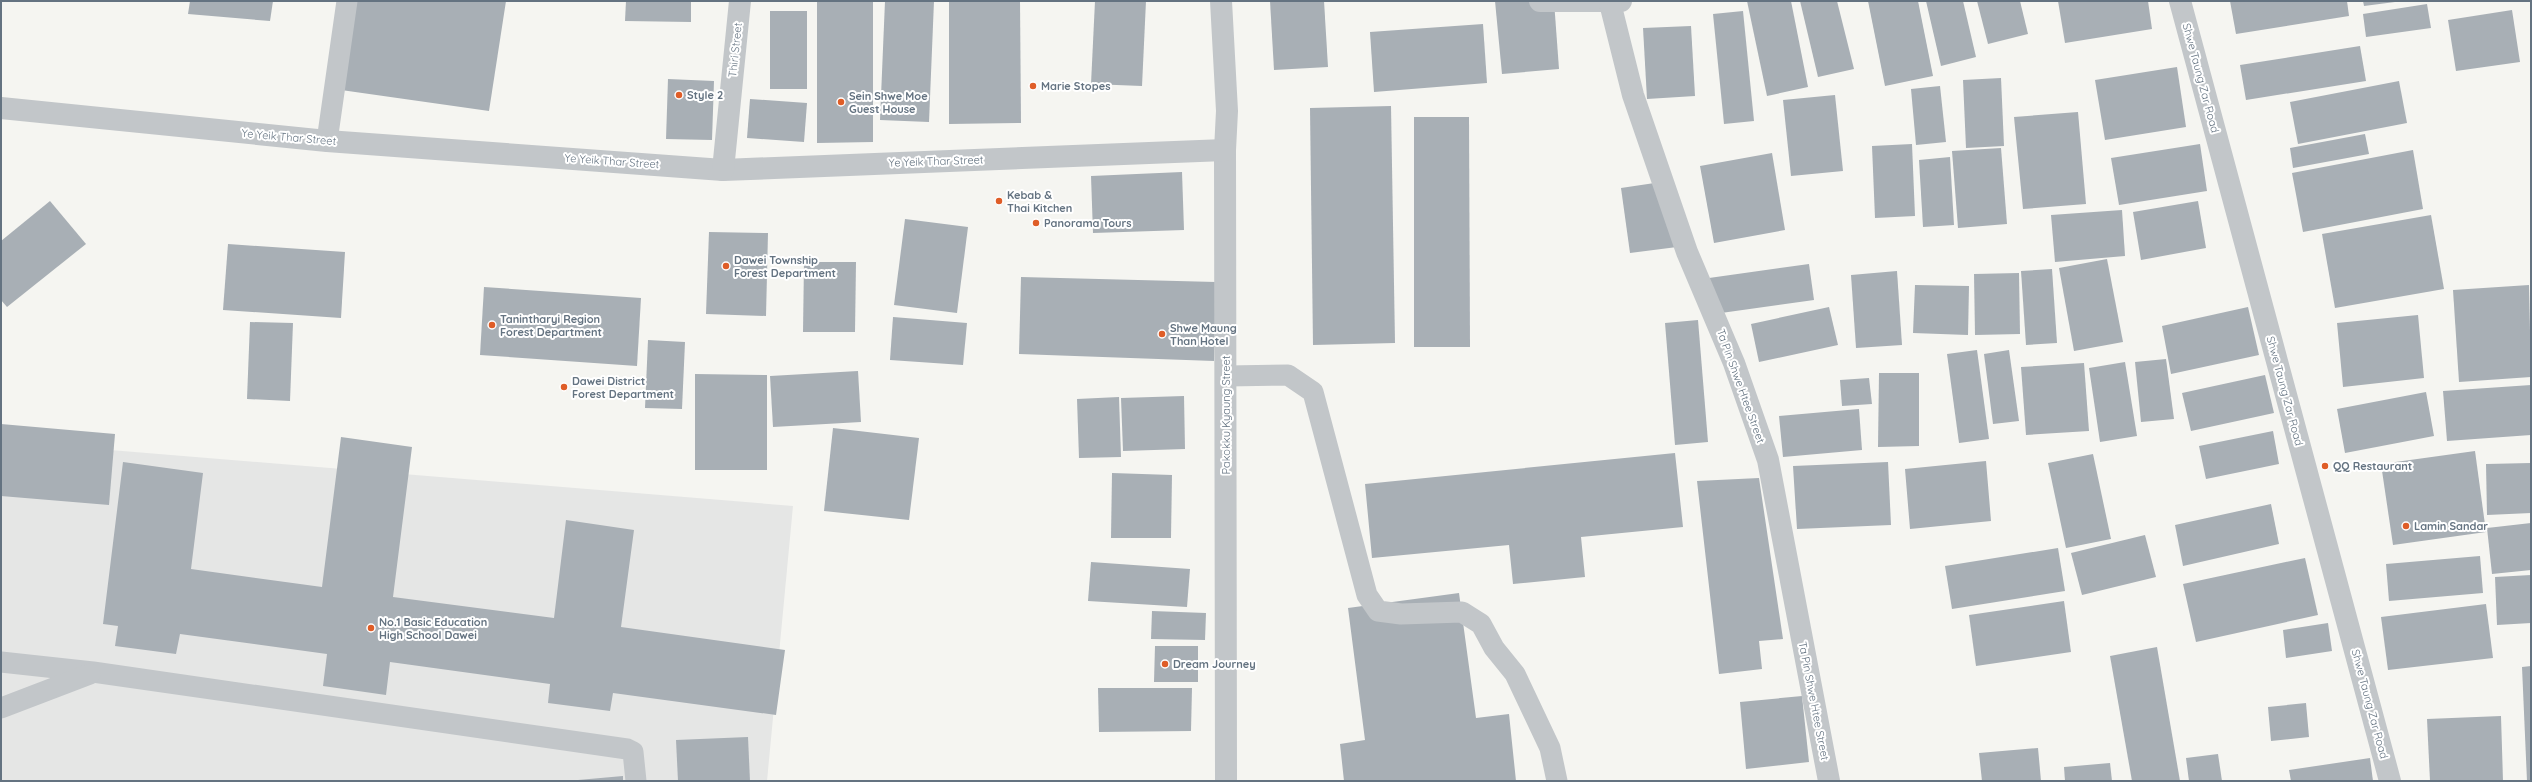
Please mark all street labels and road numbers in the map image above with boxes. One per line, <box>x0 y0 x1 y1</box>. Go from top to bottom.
street label: Thiri Street <box>725 22 745 78</box>
street label: Shwe Taung Zar Road <box>2180 22 2222 134</box>
street label: Ye Yeik Thar Street <box>241 126 337 148</box>
street label: Ye Yeik Thar Street <box>564 151 660 171</box>
street label: Ye Yeik Thar Street <box>888 152 984 170</box>
street label: Ta Pin Shwe Htee Street <box>1714 327 1768 445</box>
street label: Shwe Taung Zar Road <box>2264 335 2306 447</box>
street label: Pakokku Kyaung Street <box>1219 355 1233 474</box>
street label: Ta Pin Shwe Htee Street <box>1796 641 1832 762</box>
street label: Shwe Taung Zar Road <box>2349 648 2391 760</box>

